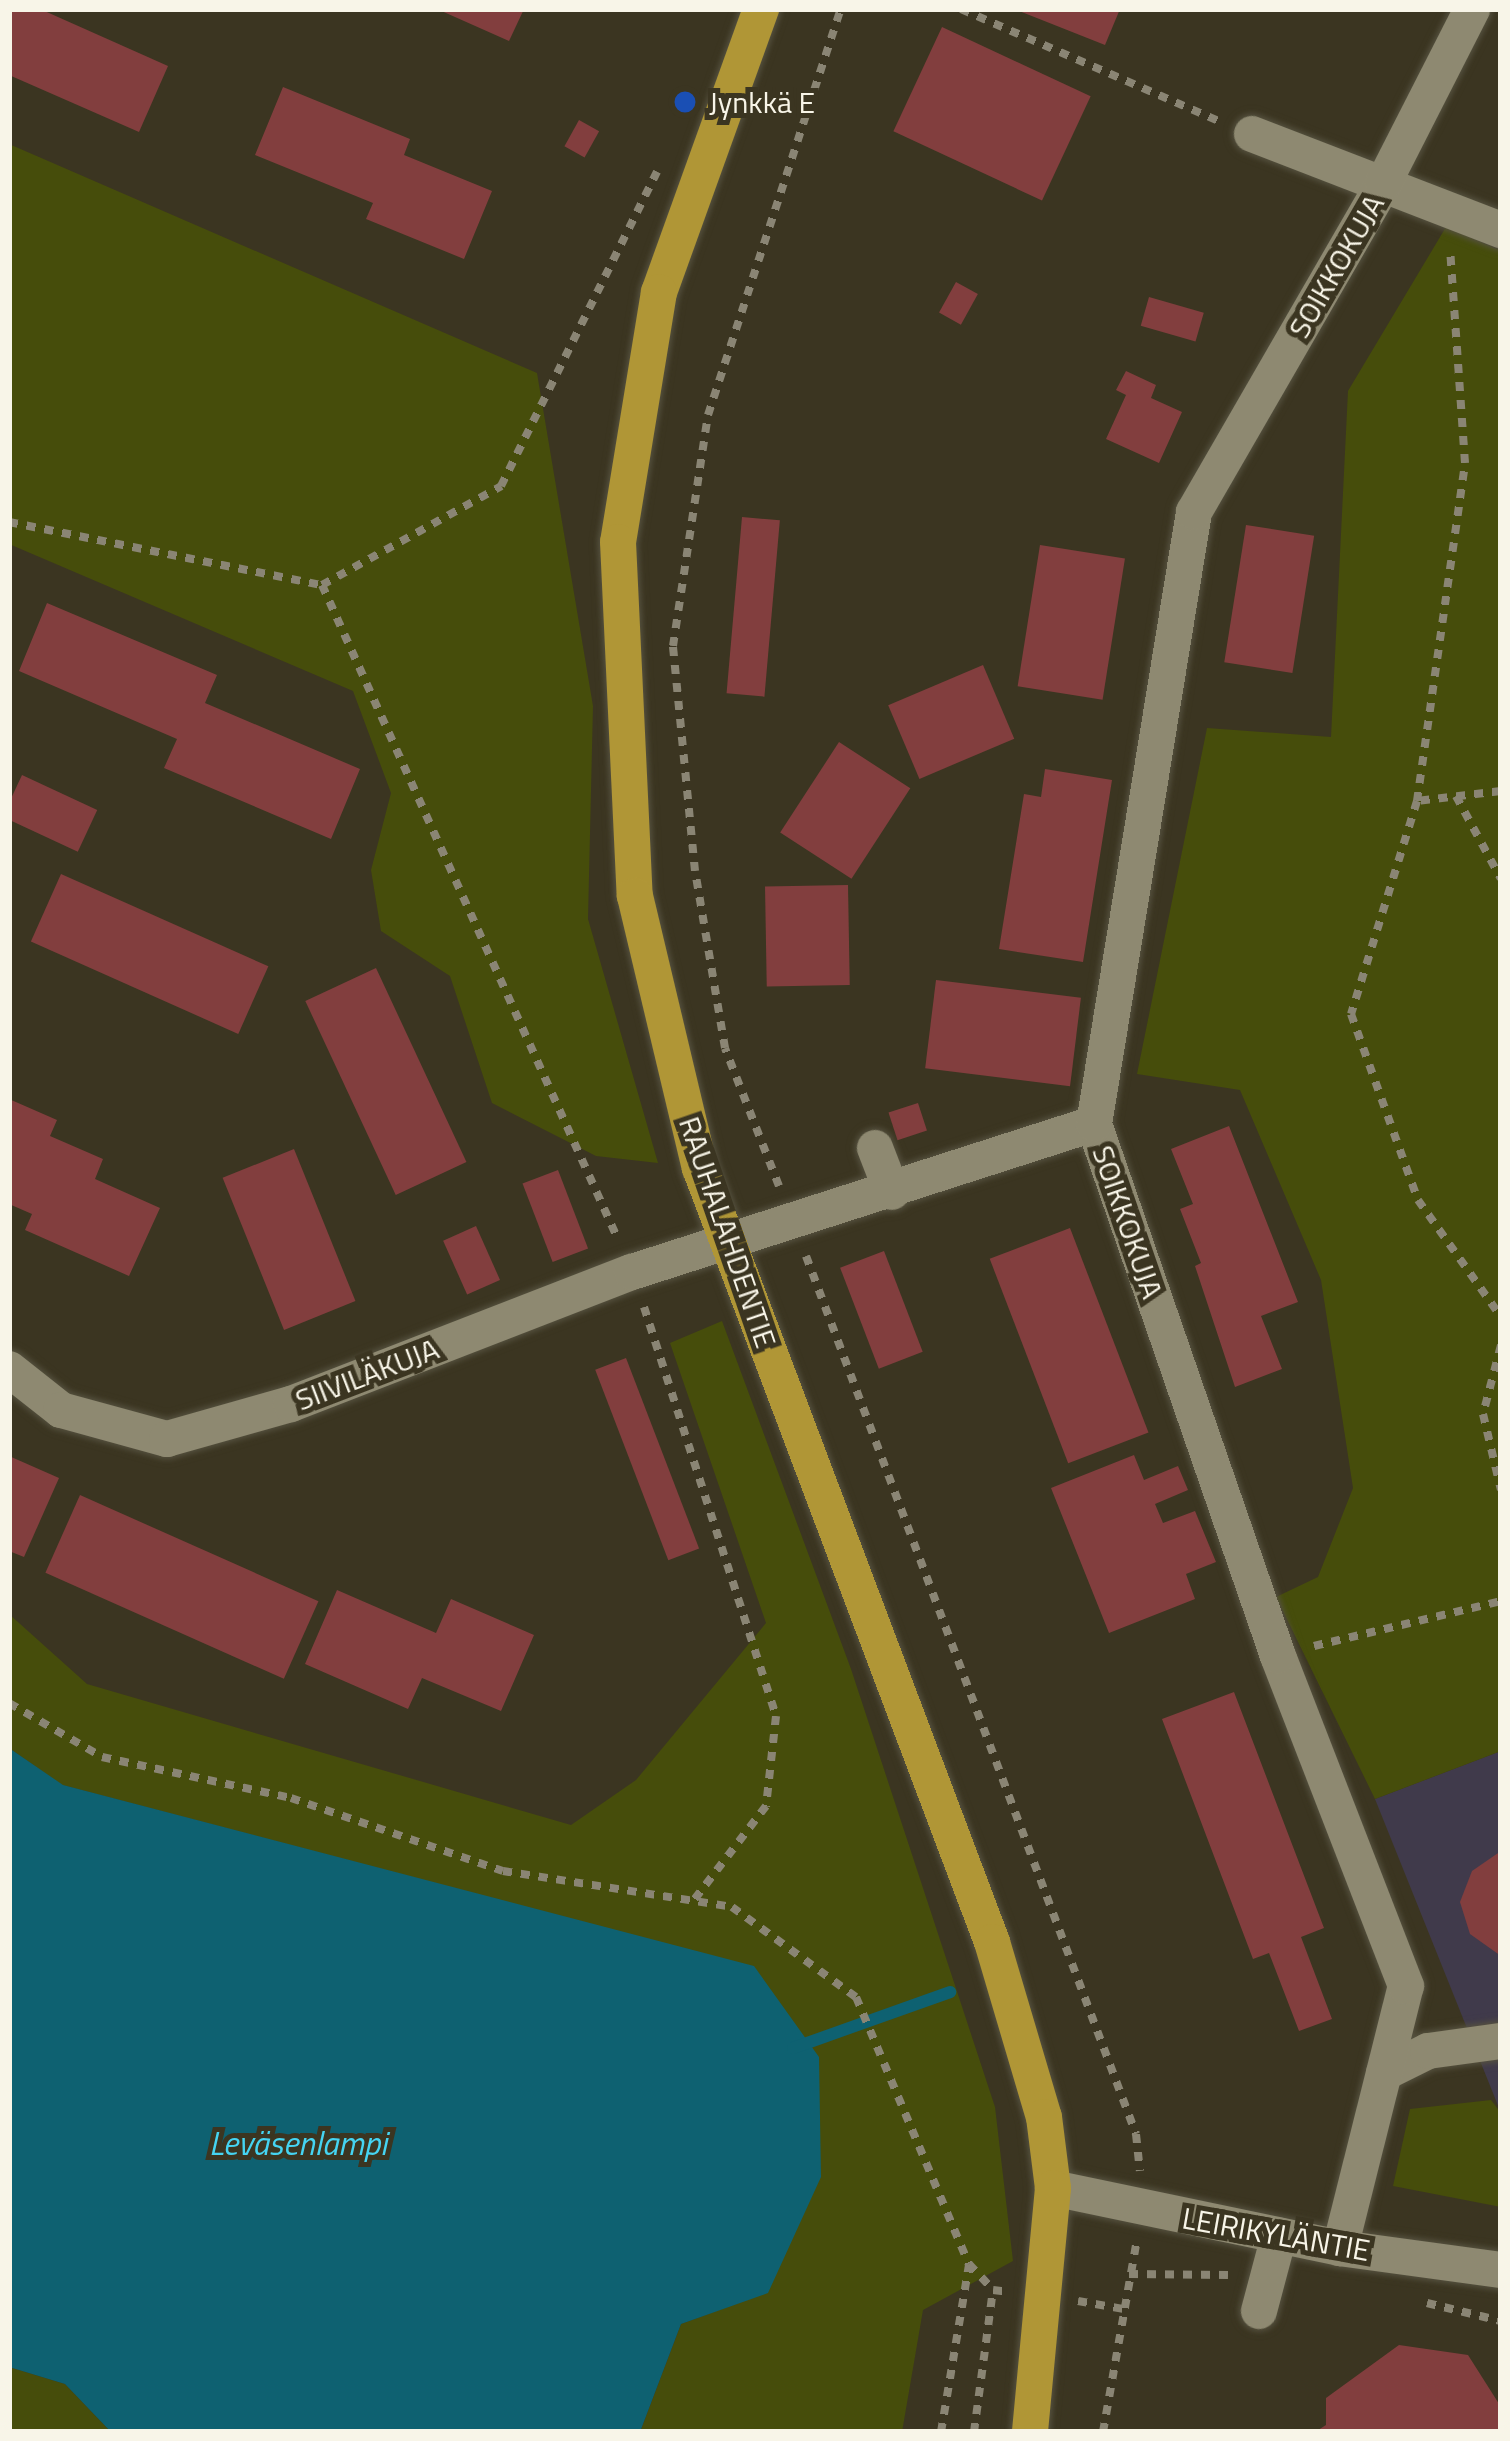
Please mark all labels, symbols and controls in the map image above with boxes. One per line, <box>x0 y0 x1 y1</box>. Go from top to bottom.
place label: Jynkkä E <box>709 84 815 120</box>
marker: Jynkkä E <box>672 89 698 115</box>
street label: SOIKKOKUJA <box>1281 188 1391 344</box>
street label: RAUHALAHDENTIE <box>672 1112 784 1352</box>
street label: SOIKKOKUJA <box>1085 1141 1171 1303</box>
street label: SIIVILÄKUJA <box>290 1330 444 1418</box>
water label: Leväsenlampi <box>209 2124 387 2164</box>
street label: LEIRIKYLÄNTIE <box>1179 2200 1373 2268</box>

